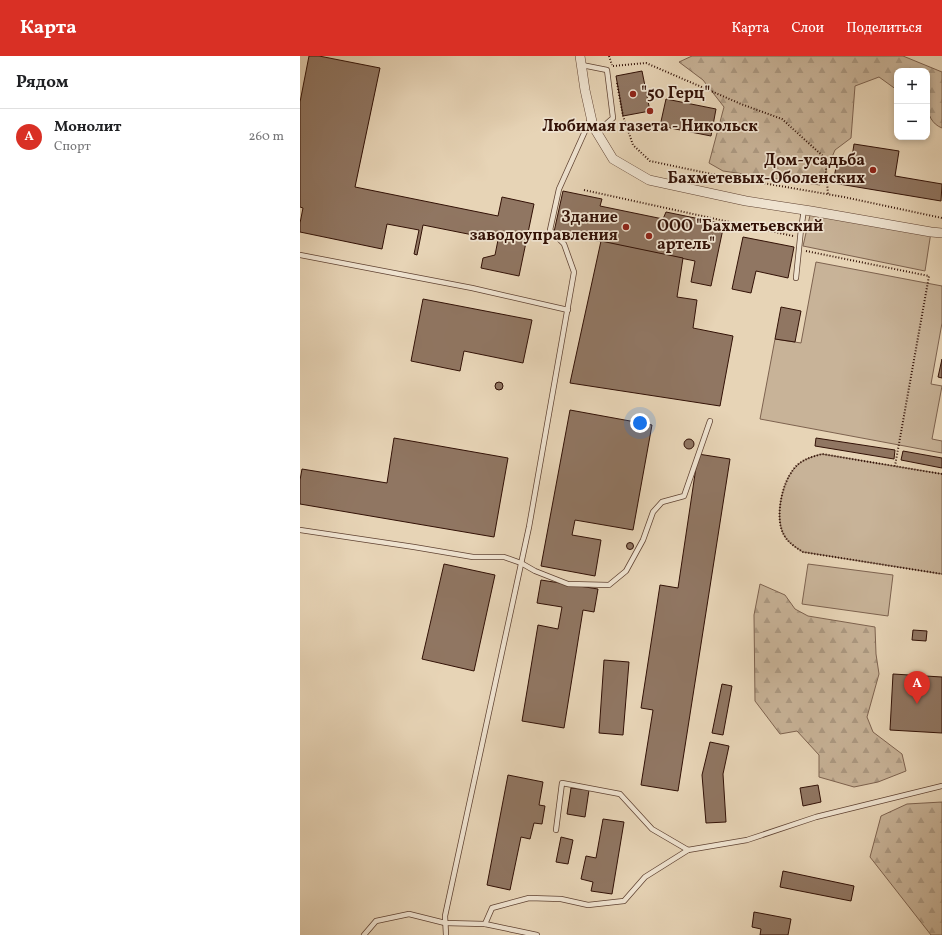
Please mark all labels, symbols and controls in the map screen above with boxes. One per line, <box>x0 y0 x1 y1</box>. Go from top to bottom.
text: Карта <box>20 15 77 41</box>
text: Карта <box>731 19 769 38</box>
text: Слои <box>791 19 824 38</box>
text: Поделиться <box>846 19 922 38</box>
map controls <box>894 68 930 140</box>
button: + <box>894 68 930 104</box>
text: Рядом <box>16 71 69 94</box>
place label: "50 Герц" <box>641 83 710 105</box>
marker: "50 Герц" <box>628 89 638 99</box>
button: − <box>894 104 930 140</box>
marker: Любимая газета - Никольск <box>645 106 655 116</box>
place label: Любимая газета - Никольск <box>542 116 758 138</box>
text: Монолит <box>54 117 122 138</box>
text: A <box>24 128 34 146</box>
text: 260 m <box>249 128 284 146</box>
text: Спорт <box>54 138 91 156</box>
place label: Дом-усадьба Бахметевых-Оболенских <box>667 150 865 190</box>
marker: Дом-усадьба Бахметевых-Оболенских <box>868 165 878 175</box>
place label: Здание заводоуправления <box>470 207 618 247</box>
place label: ООО "Бахметьевский артель" <box>657 216 823 256</box>
marker: Здание заводоуправления <box>621 222 631 232</box>
marker: ООО "Бахметьевский артель" <box>644 231 654 241</box>
your location <box>630 413 650 433</box>
pin: A <box>904 671 930 704</box>

